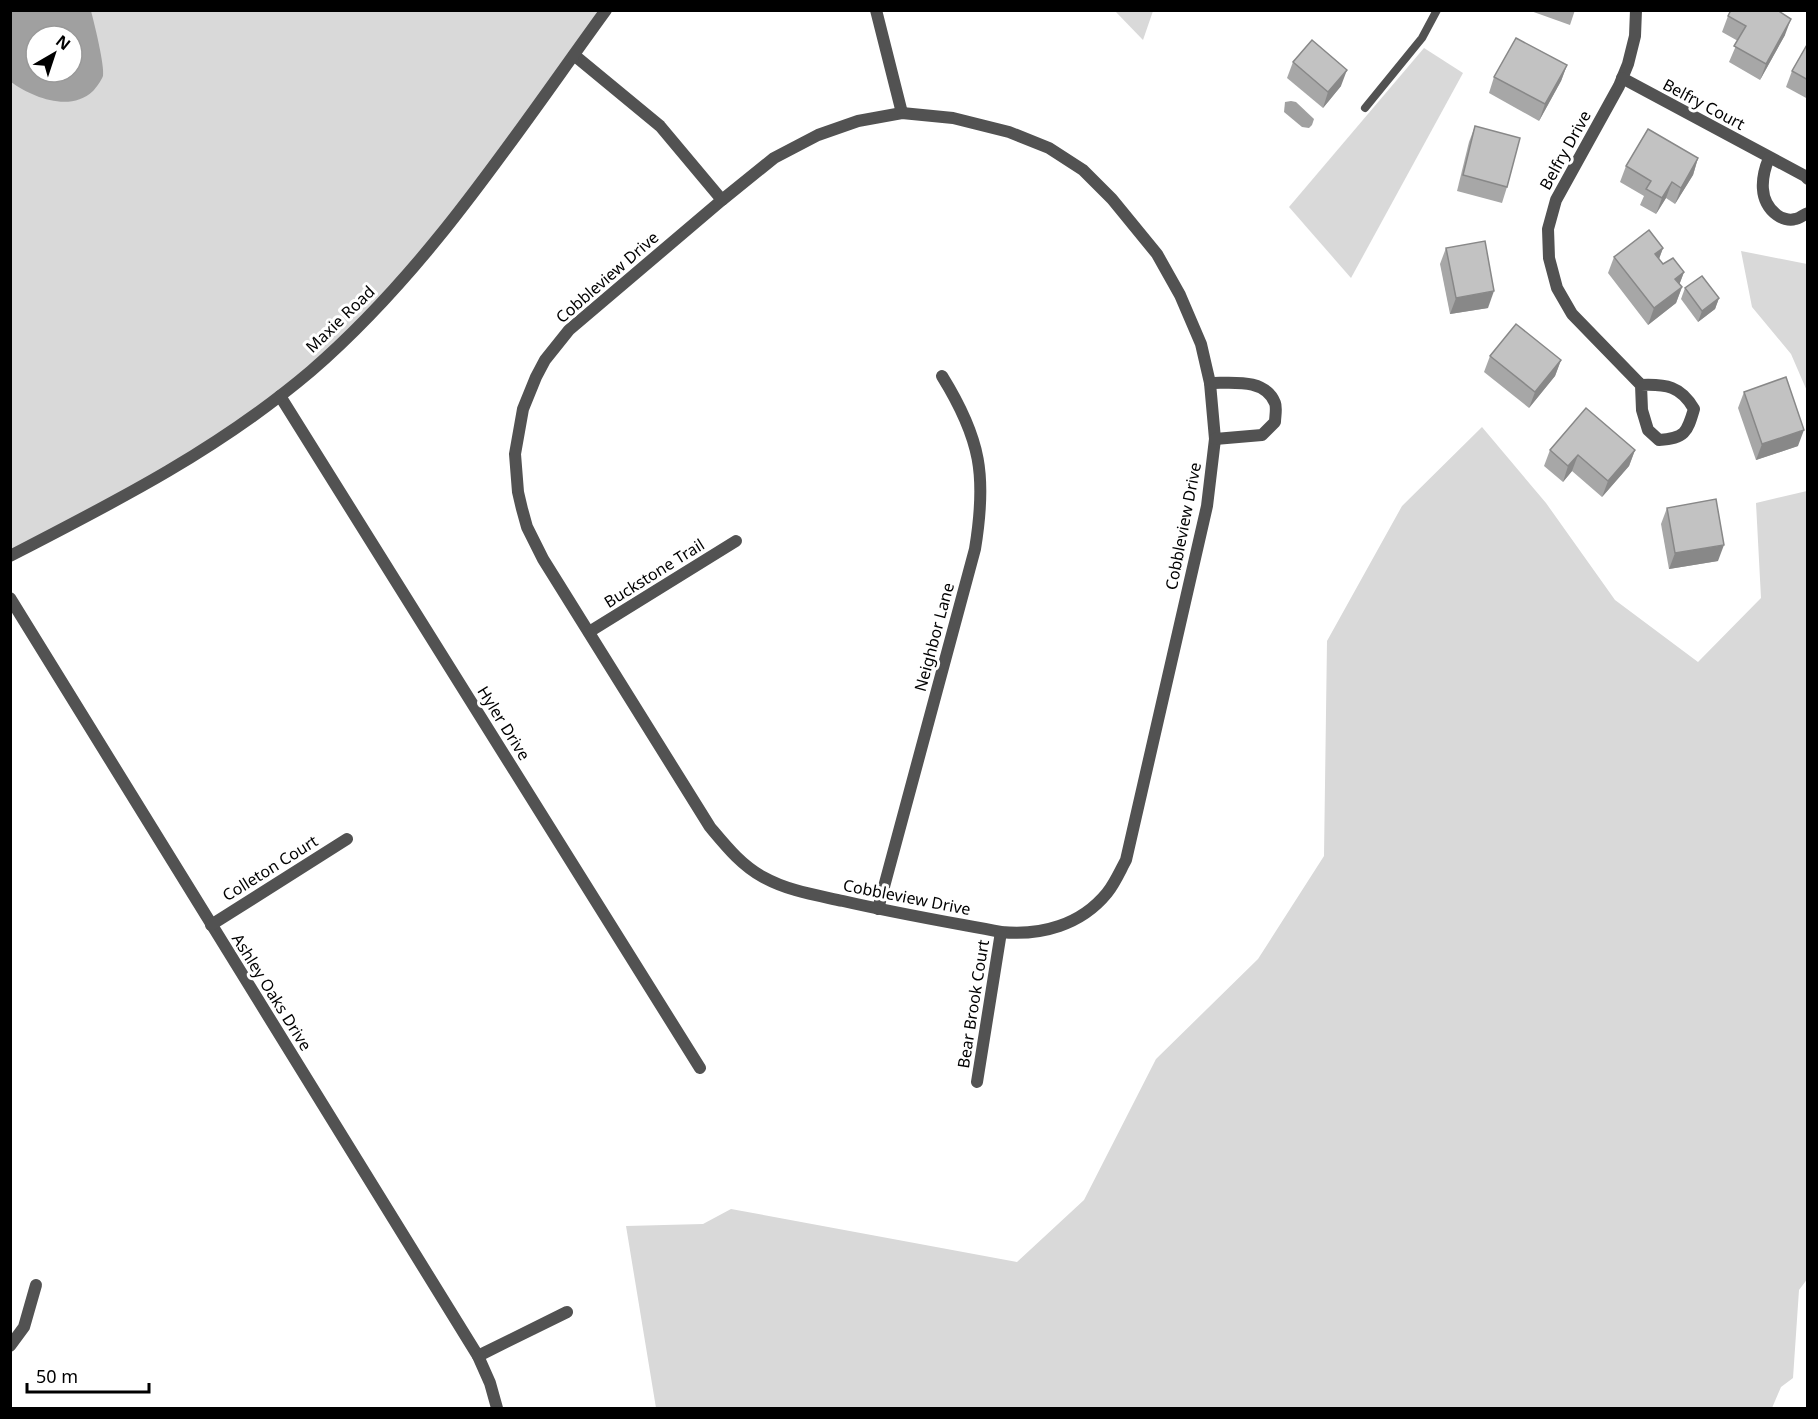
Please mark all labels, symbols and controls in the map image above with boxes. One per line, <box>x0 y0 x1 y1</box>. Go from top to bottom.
north arrow <box>24 24 84 84</box>
text: N <box>51 30 75 55</box>
street label: Belfry Court <box>1659 73 1749 135</box>
street label: Belfry Drive <box>1534 106 1596 194</box>
street label: Cobbleview Drive <box>551 226 663 328</box>
street label: Maxie Road <box>301 281 379 357</box>
street label: Cobbleview Drive <box>1160 460 1206 592</box>
street label: Buckstone Trail <box>600 533 708 613</box>
street label: Neighbor Lane <box>909 580 959 694</box>
street label: Hyler Drive <box>473 682 535 764</box>
street label: Colleton Court <box>218 830 322 906</box>
street label: Cobbleview Drive <box>841 874 973 920</box>
street label: Ashley Oaks Drive <box>227 929 317 1055</box>
street label: Bear Brook Court <box>952 938 994 1070</box>
scale bar <box>27 1356 148 1394</box>
text: 50 m <box>36 1364 78 1388</box>

